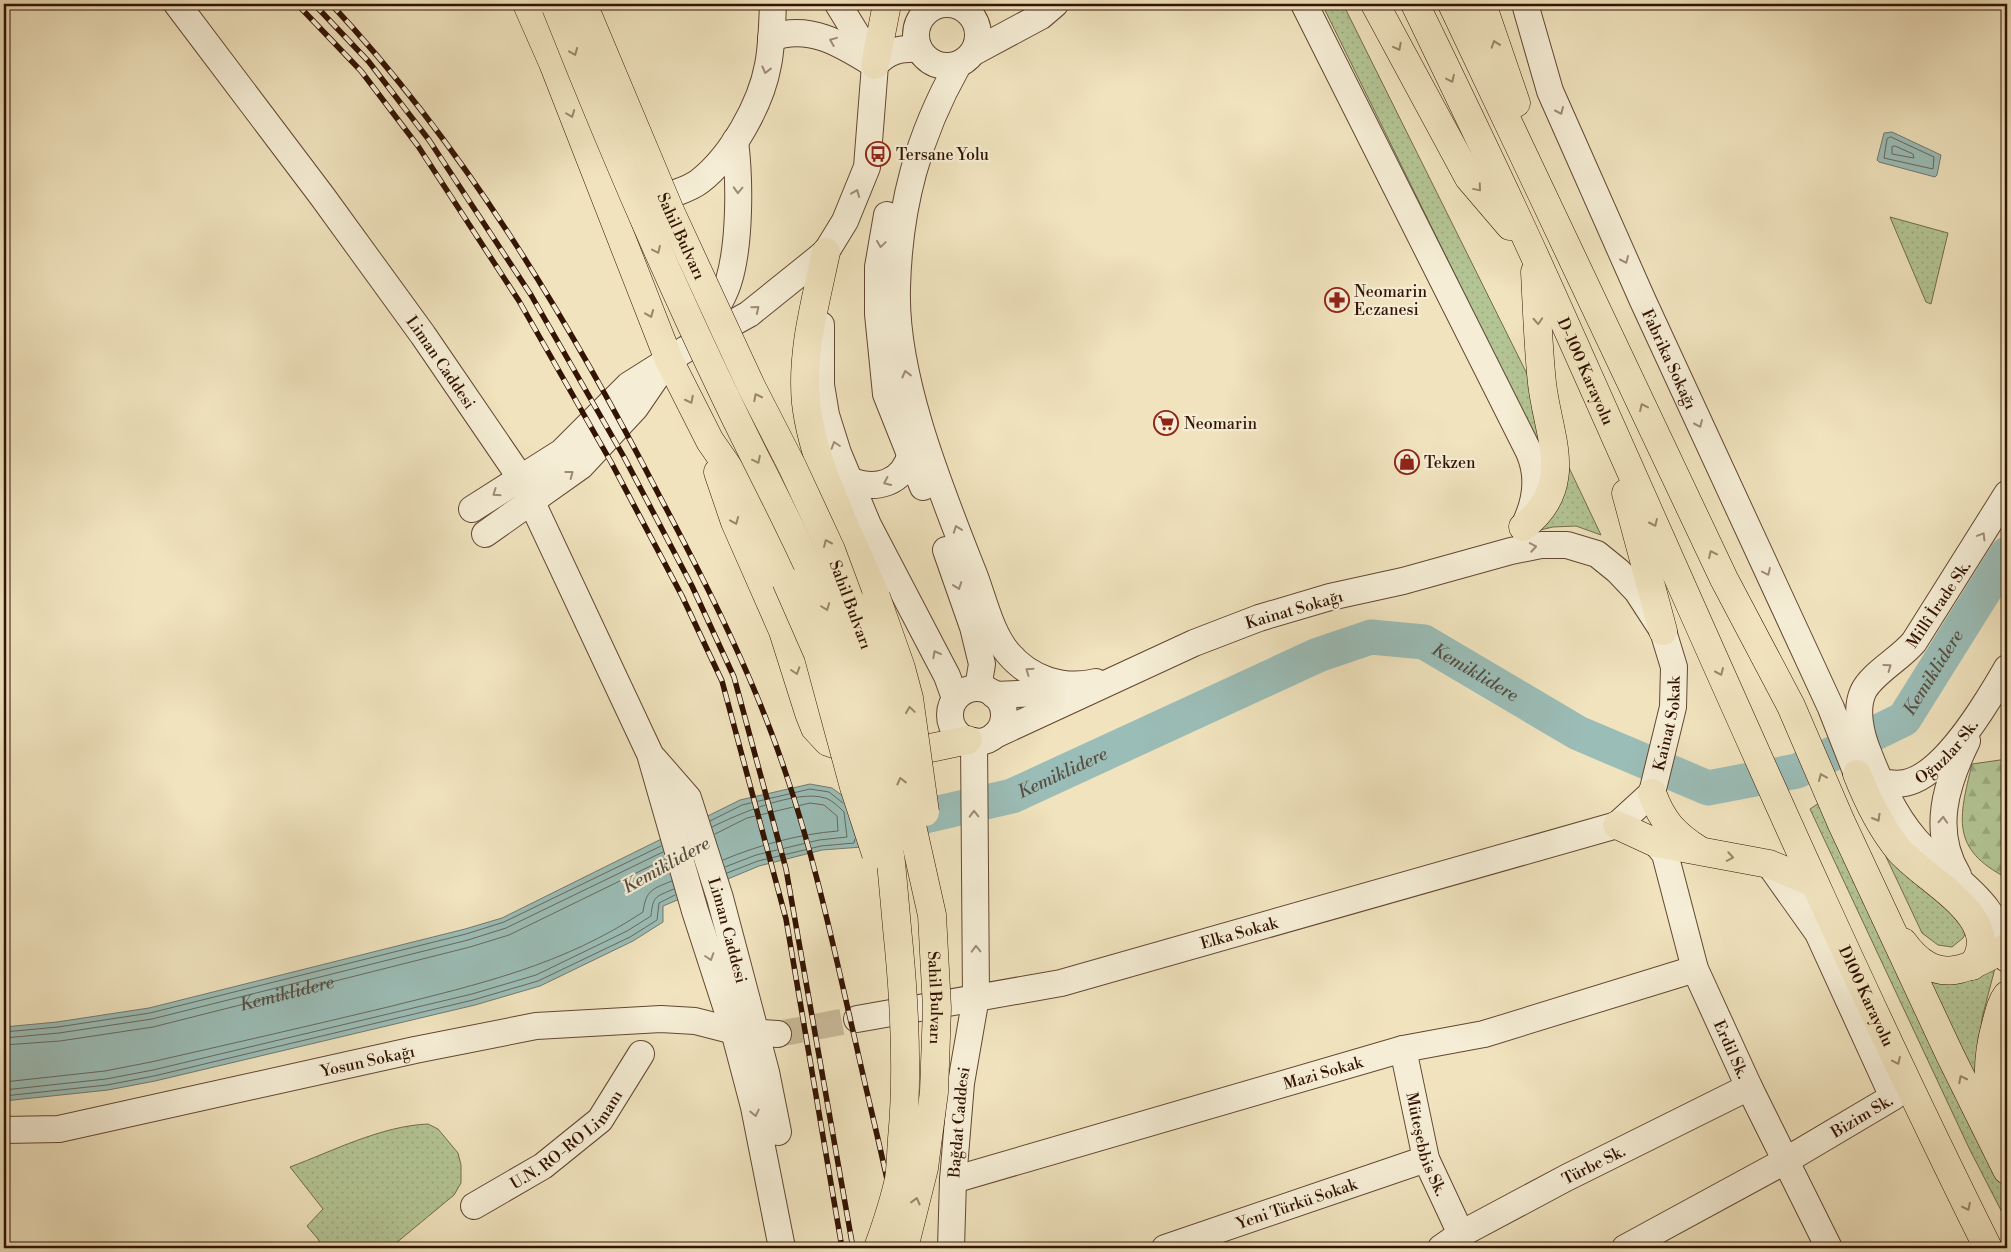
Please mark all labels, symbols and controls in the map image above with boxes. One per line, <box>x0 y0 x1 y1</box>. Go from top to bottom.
one-way arrow <box>829 37 838 48</box>
one-way arrow <box>1491 40 1501 49</box>
one-way arrow <box>1392 41 1402 50</box>
one-way arrow <box>568 47 578 56</box>
one-way arrow <box>761 65 772 74</box>
one-way arrow <box>1445 74 1455 83</box>
one-way arrow <box>1553 106 1564 115</box>
one-way arrow <box>565 109 575 118</box>
bus stop icon: Tersane Yolu <box>865 141 891 167</box>
place label: Tersane Yolu <box>896 145 989 165</box>
one-way arrow <box>1472 182 1480 191</box>
one-way arrow <box>732 186 743 194</box>
one-way arrow <box>850 189 861 198</box>
street label: Sahil Bulvarı <box>652 190 709 283</box>
one-way arrow <box>876 241 887 249</box>
one-way arrow <box>651 245 661 254</box>
one-way arrow <box>1619 255 1629 264</box>
place label: Neomarin Eczanesi <box>1354 282 1427 320</box>
pharmacy icon: Neomarin Eczanesi <box>1324 287 1350 313</box>
one-way arrow <box>750 306 759 314</box>
street label: Fabrika Sokağı <box>1637 306 1701 413</box>
one-way arrow <box>644 309 654 318</box>
street label: Liman Caddesi <box>401 312 479 413</box>
street label: D-100 Karayolu <box>1553 315 1618 428</box>
one-way arrow <box>1533 317 1544 325</box>
one-way arrow <box>902 371 912 379</box>
one-way arrow <box>753 393 763 402</box>
one-way arrow <box>684 395 694 404</box>
one-way arrow <box>1638 403 1649 412</box>
supermarket icon: Neomarin <box>1153 410 1179 436</box>
place label: Neomarin <box>1184 414 1257 434</box>
one-way arrow <box>1693 419 1703 428</box>
one-way arrow <box>831 441 841 449</box>
shop icon: Tekzen <box>1394 449 1420 475</box>
place label: Tekzen <box>1424 453 1476 473</box>
one-way arrow <box>751 455 761 464</box>
one-way arrow <box>564 471 574 480</box>
one-way arrow <box>883 476 892 486</box>
one-way arrow <box>492 487 502 496</box>
one-way arrow <box>729 516 739 525</box>
one-way arrow <box>1647 518 1658 527</box>
one-way arrow <box>952 525 962 534</box>
one-way arrow <box>1976 532 1986 541</box>
one-way arrow <box>823 539 834 548</box>
one-way arrow <box>1529 542 1538 552</box>
one-way arrow <box>1708 550 1718 559</box>
street label: Millî İrade Sk. <box>1901 556 1975 652</box>
street label: Sahil Bulvarı <box>825 557 876 652</box>
one-way arrow <box>1761 567 1771 576</box>
one-way arrow <box>952 581 962 589</box>
street label: Kainat Sokağı <box>1243 586 1346 633</box>
one-way arrow <box>820 602 830 611</box>
water label: Kemiklidere <box>1898 625 1969 720</box>
water label: Kemiklidere <box>1427 638 1523 707</box>
one-way arrow <box>932 650 942 659</box>
one-way arrow <box>1882 664 1892 673</box>
one-way arrow <box>790 667 800 675</box>
one-way arrow <box>1713 667 1724 676</box>
one-way arrow <box>1025 668 1035 677</box>
street label: Kainat Sokak <box>1649 674 1685 773</box>
one-way arrow <box>906 706 916 715</box>
street label: Oğuzlar Sk. <box>1912 716 1983 789</box>
water label: Kemiklidere <box>1014 742 1112 804</box>
one-way arrow <box>1817 773 1828 782</box>
one-way arrow <box>896 777 907 786</box>
one-way arrow <box>969 809 979 817</box>
one-way arrow <box>1870 813 1880 822</box>
one-way arrow <box>1938 815 1949 823</box>
water label: Kemiklidere <box>618 832 715 899</box>
one-way arrow <box>1726 851 1735 861</box>
street label: Liman Caddesi <box>703 875 751 985</box>
street label: Elka Sokak <box>1198 912 1282 954</box>
street label: D100 Karayolu <box>1834 943 1898 1050</box>
one-way arrow <box>971 944 981 952</box>
street label: Sahil Bulvarı <box>923 950 946 1045</box>
one-way arrow <box>704 952 714 961</box>
water label: Kemiklidere <box>237 971 337 1017</box>
street label: Erdil Sk. <box>1709 1017 1753 1082</box>
street label: Yosun Sokağı <box>318 1041 417 1082</box>
street label: Mazi Sokak <box>1281 1052 1367 1094</box>
one-way arrow <box>1890 1056 1901 1065</box>
street label: Bağdat Caddesi <box>944 1065 975 1180</box>
one-way arrow <box>1958 1075 1968 1084</box>
street label: U.N. RO-RO Limanı <box>507 1086 627 1194</box>
street label: Müteşebbis Sk. <box>1401 1090 1451 1199</box>
street label: Bizim Sk. <box>1826 1090 1897 1143</box>
one-way arrow <box>750 1108 760 1117</box>
street label: Türbe Sk. <box>1559 1141 1629 1189</box>
street label: Yeni Türkü Sokak <box>1233 1174 1361 1234</box>
one-way arrow <box>910 1197 921 1206</box>
one-way arrow <box>1961 1202 1971 1211</box>

